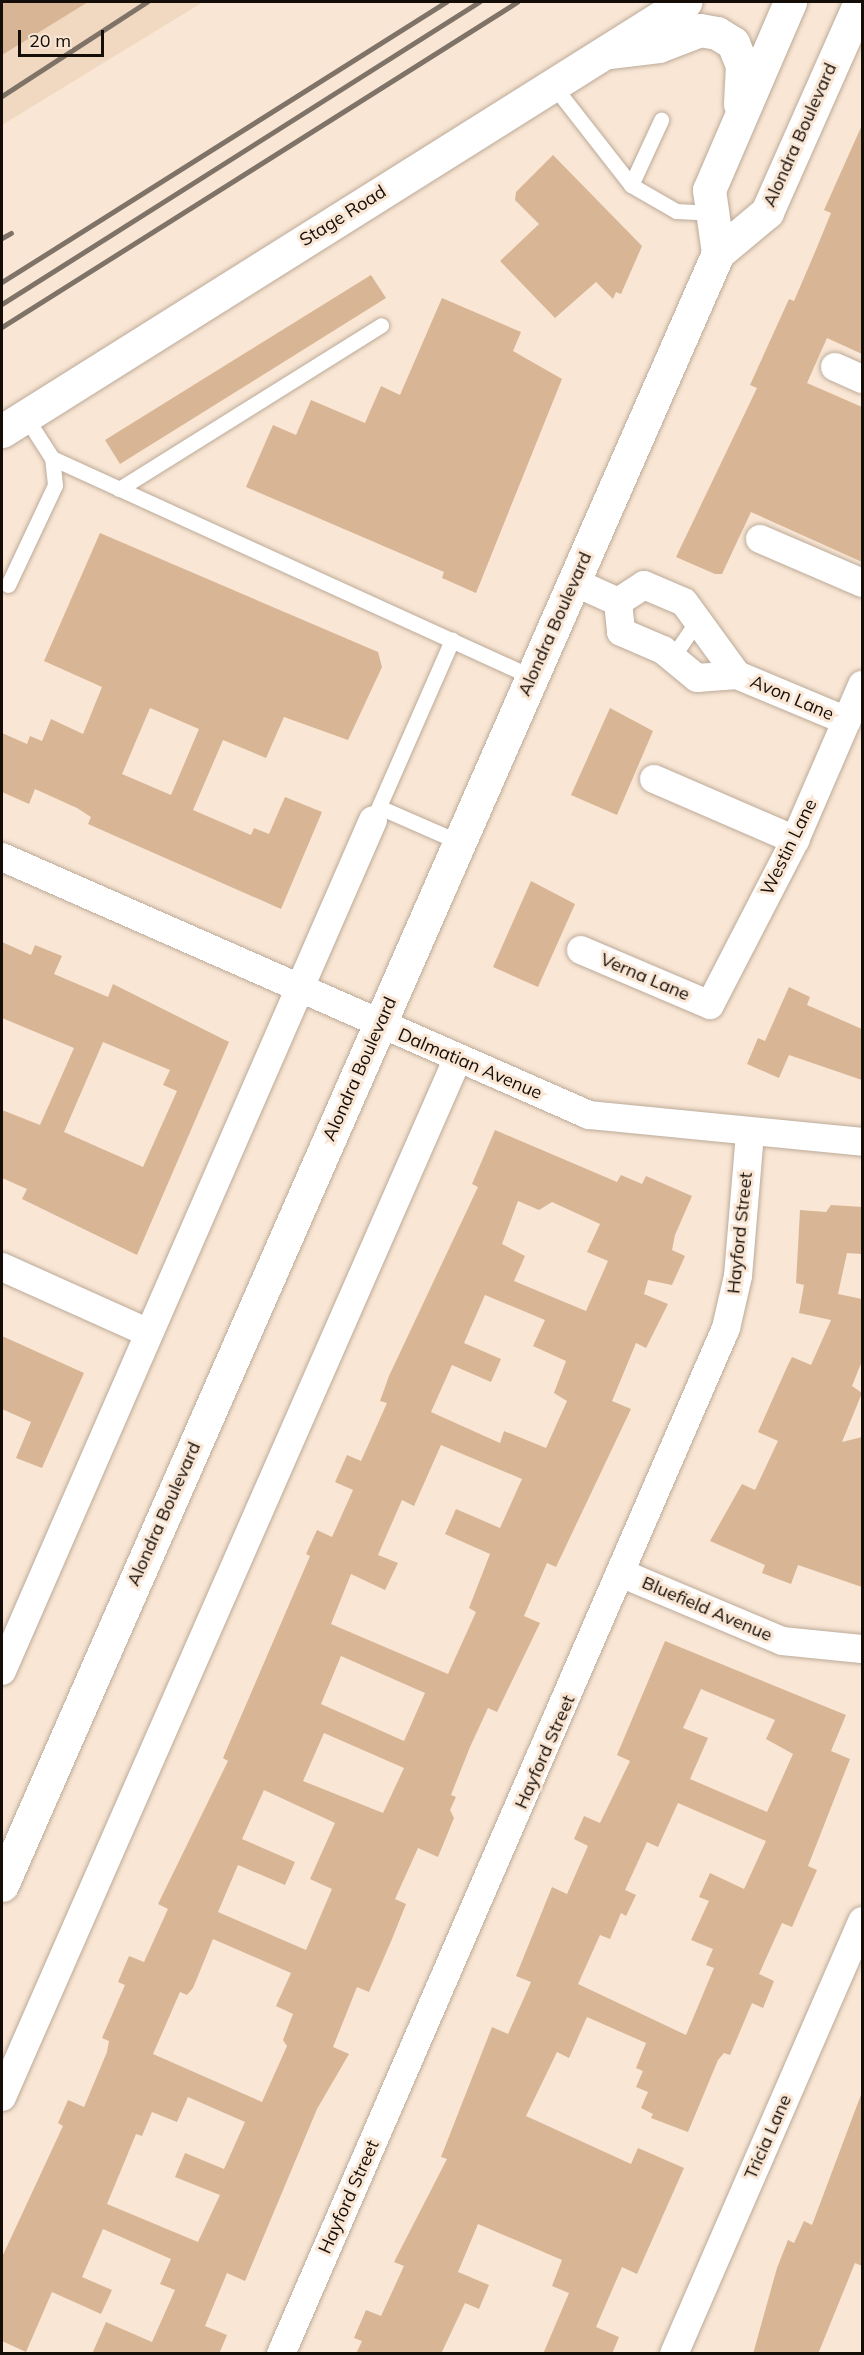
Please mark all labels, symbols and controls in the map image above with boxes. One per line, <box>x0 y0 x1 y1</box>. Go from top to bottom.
scale bar <box>21 18 106 56</box>
text: 20 m <box>29 29 71 52</box>
street label: Alondra Boulevard <box>759 60 841 210</box>
street label: Stage Road <box>296 181 390 251</box>
street label: Alondra Boulevard <box>514 549 596 699</box>
street label: Avon Lane <box>747 671 837 725</box>
street label: Westin Lane <box>756 795 822 899</box>
street label: Verna Lane <box>597 949 693 1005</box>
street label: Alondra Boulevard <box>319 994 401 1144</box>
street label: Dalmatian Avenue <box>395 1024 545 1104</box>
street label: Hayford Street <box>723 1171 757 1295</box>
street label: Alondra Boulevard <box>123 1439 205 1589</box>
street label: Bluefield Avenue <box>639 1572 775 1646</box>
street label: Hayford Street <box>510 1692 580 1812</box>
street label: Tricia Lane <box>740 2092 796 2182</box>
street label: Hayford Street <box>314 2137 384 2257</box>

